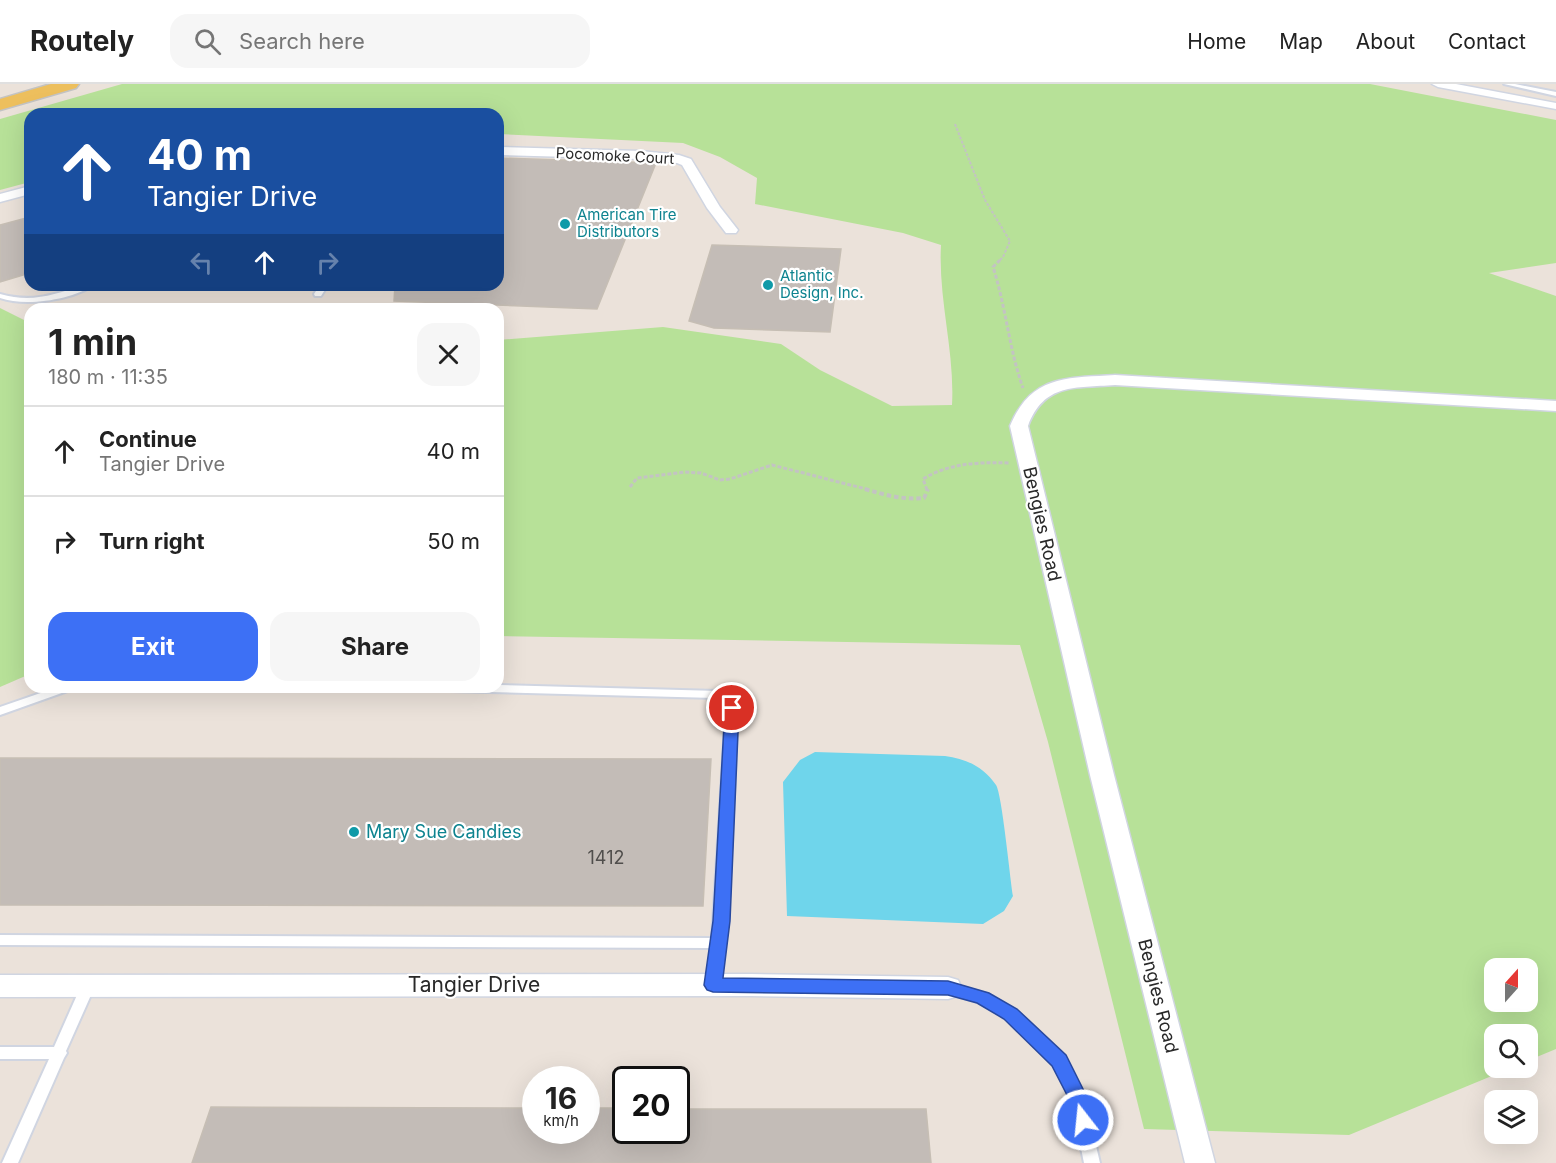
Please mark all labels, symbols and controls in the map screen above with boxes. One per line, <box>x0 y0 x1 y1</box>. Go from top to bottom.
search box <box>170 14 590 68</box>
text: Routely <box>30 24 134 58</box>
icon: search <box>191 25 224 58</box>
text: Search here <box>239 28 365 54</box>
text: Home <box>1187 29 1246 54</box>
text: Map <box>1279 29 1323 54</box>
text: About <box>1356 29 1415 54</box>
text: Contact <box>1448 29 1526 54</box>
text: 40 m <box>147 129 252 180</box>
icon: ahead <box>48 132 126 210</box>
street label: Pocomoke Court <box>555 143 675 168</box>
text: Tangier Drive <box>147 180 317 213</box>
place label: American Tire Distributors <box>577 205 676 241</box>
marker: American Tire Distributors <box>558 217 572 231</box>
icon: left <box>185 246 218 279</box>
icon: ahead <box>248 246 281 279</box>
icon: right <box>311 246 344 279</box>
place label: Atlantic Design, Inc. <box>780 266 864 302</box>
marker: Atlantic Design, Inc. <box>761 278 775 292</box>
text: 1 min <box>48 320 137 364</box>
button: close <box>417 323 480 386</box>
text: 180 m · 11:35 <box>48 365 168 389</box>
text: Continue <box>99 426 197 452</box>
icon: ahead <box>48 435 81 468</box>
text: 40 m <box>426 438 480 464</box>
text: Tangier Drive <box>99 452 225 476</box>
street label: Bengies Road <box>1019 465 1066 583</box>
icon: right <box>48 525 81 558</box>
text: Turn right <box>99 528 205 554</box>
text: 50 m <box>427 528 480 554</box>
button: Exit <box>48 612 258 681</box>
button: Share <box>270 612 480 681</box>
pin <box>706 682 757 733</box>
icon: arrive <box>715 691 748 724</box>
place label: Mary Sue Candies <box>366 821 522 842</box>
marker: Mary Sue Candies <box>347 825 361 839</box>
house number: 1412 <box>588 847 624 868</box>
street label: Bengies Road <box>1134 937 1183 1055</box>
north arrow <box>1484 958 1538 1012</box>
map controls <box>1484 958 1538 1144</box>
street label: Tangier Drive <box>408 972 540 997</box>
button: search <box>1484 1024 1538 1078</box>
speed limit sign: 20 <box>612 1066 690 1144</box>
text: 16 <box>545 1080 577 1116</box>
position arrow <box>1051 1088 1115 1152</box>
button: layers <box>1484 1090 1538 1144</box>
text: km/h <box>543 1111 579 1130</box>

